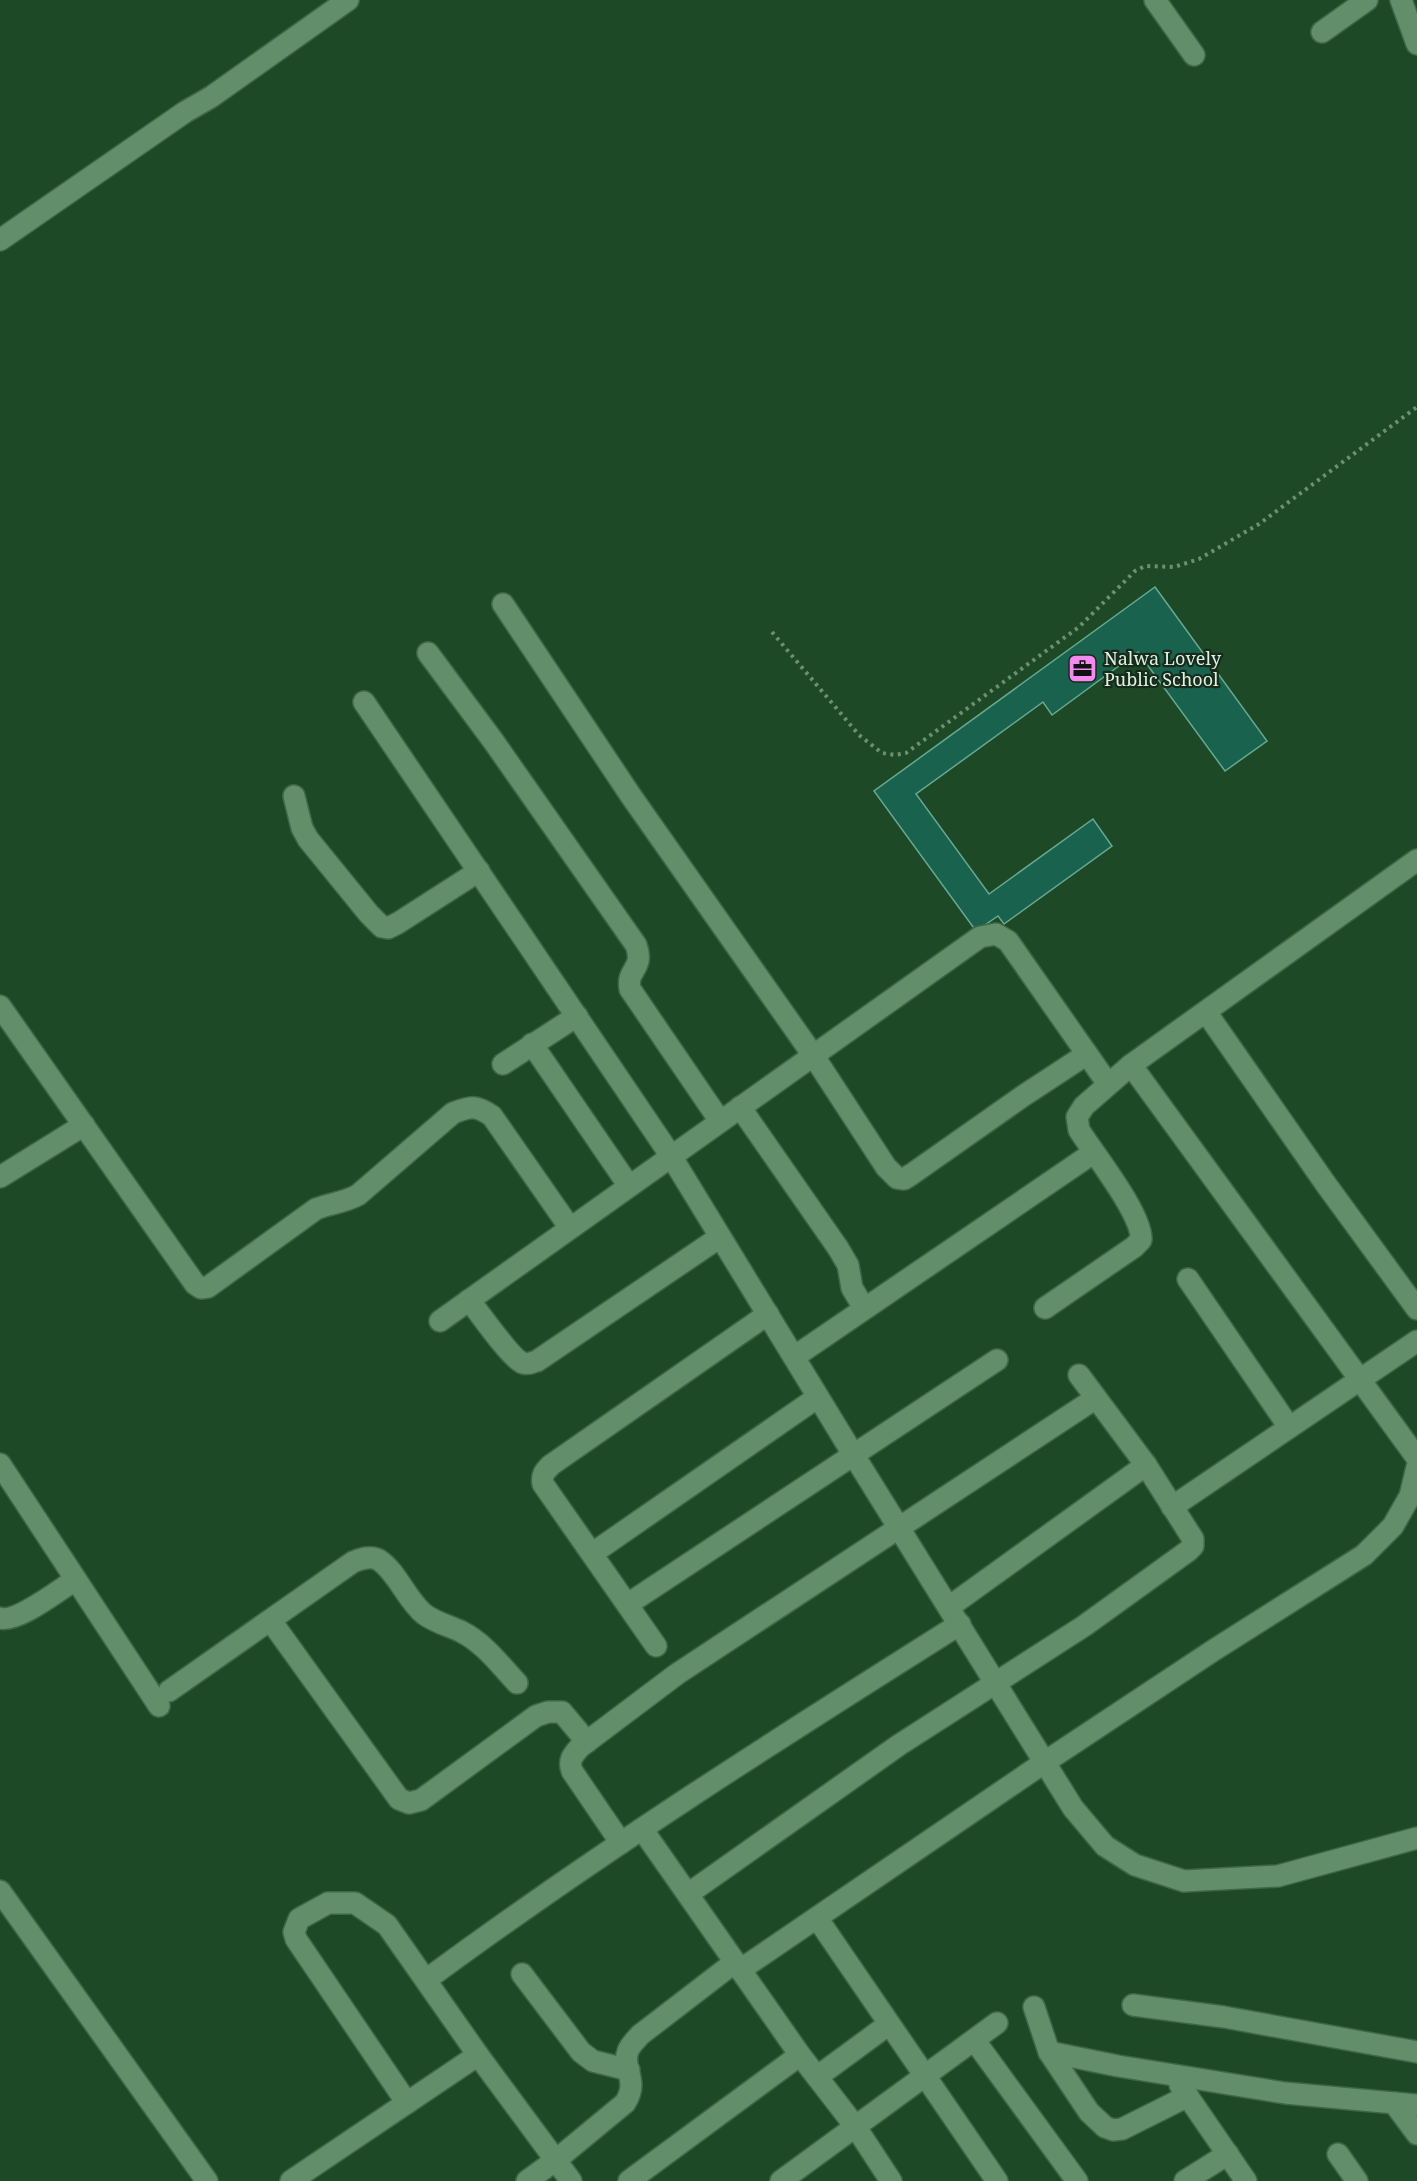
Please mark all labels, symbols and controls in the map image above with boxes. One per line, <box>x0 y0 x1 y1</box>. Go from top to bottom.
place label: Nalwa Lovely Public School <box>1104 646 1222 691</box>
office icon: Nalwa Lovely Public School <box>1067 652 1099 684</box>

